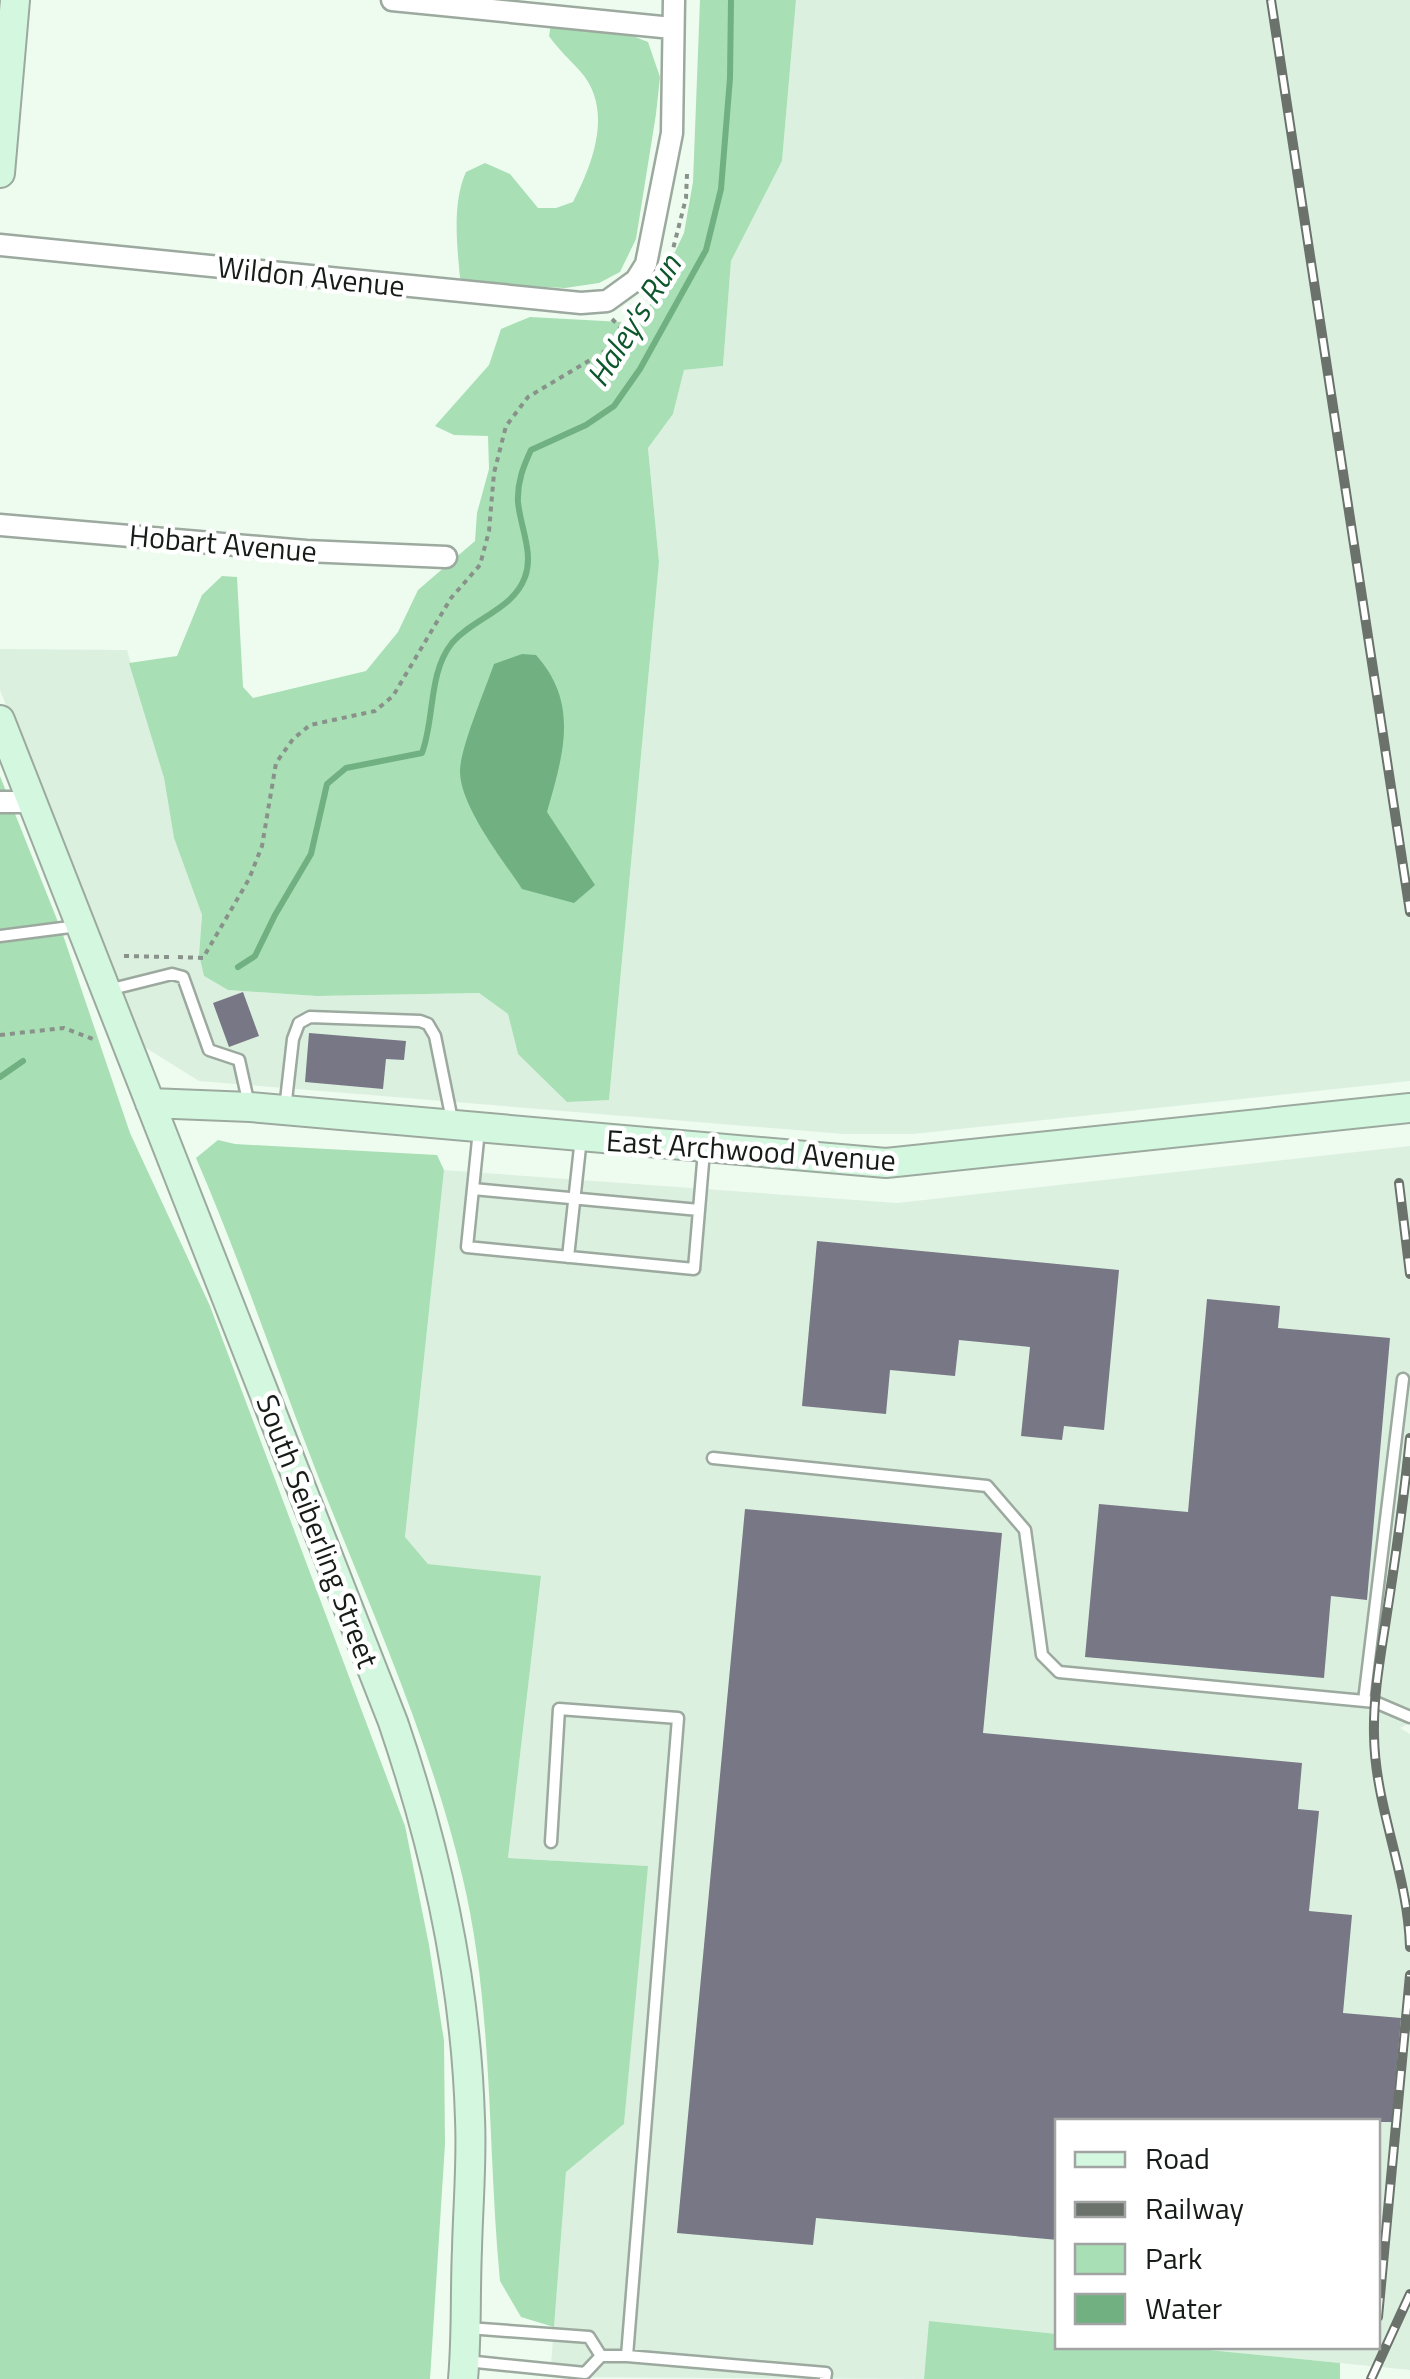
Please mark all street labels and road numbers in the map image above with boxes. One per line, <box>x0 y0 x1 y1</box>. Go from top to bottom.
street label: Wildon Avenue <box>215 243 407 309</box>
street label: Hobart Avenue <box>127 512 319 574</box>
street label: East Archwood Avenue <box>605 1117 897 1183</box>
street label: South Seiberling Street <box>245 1388 392 1675</box>

